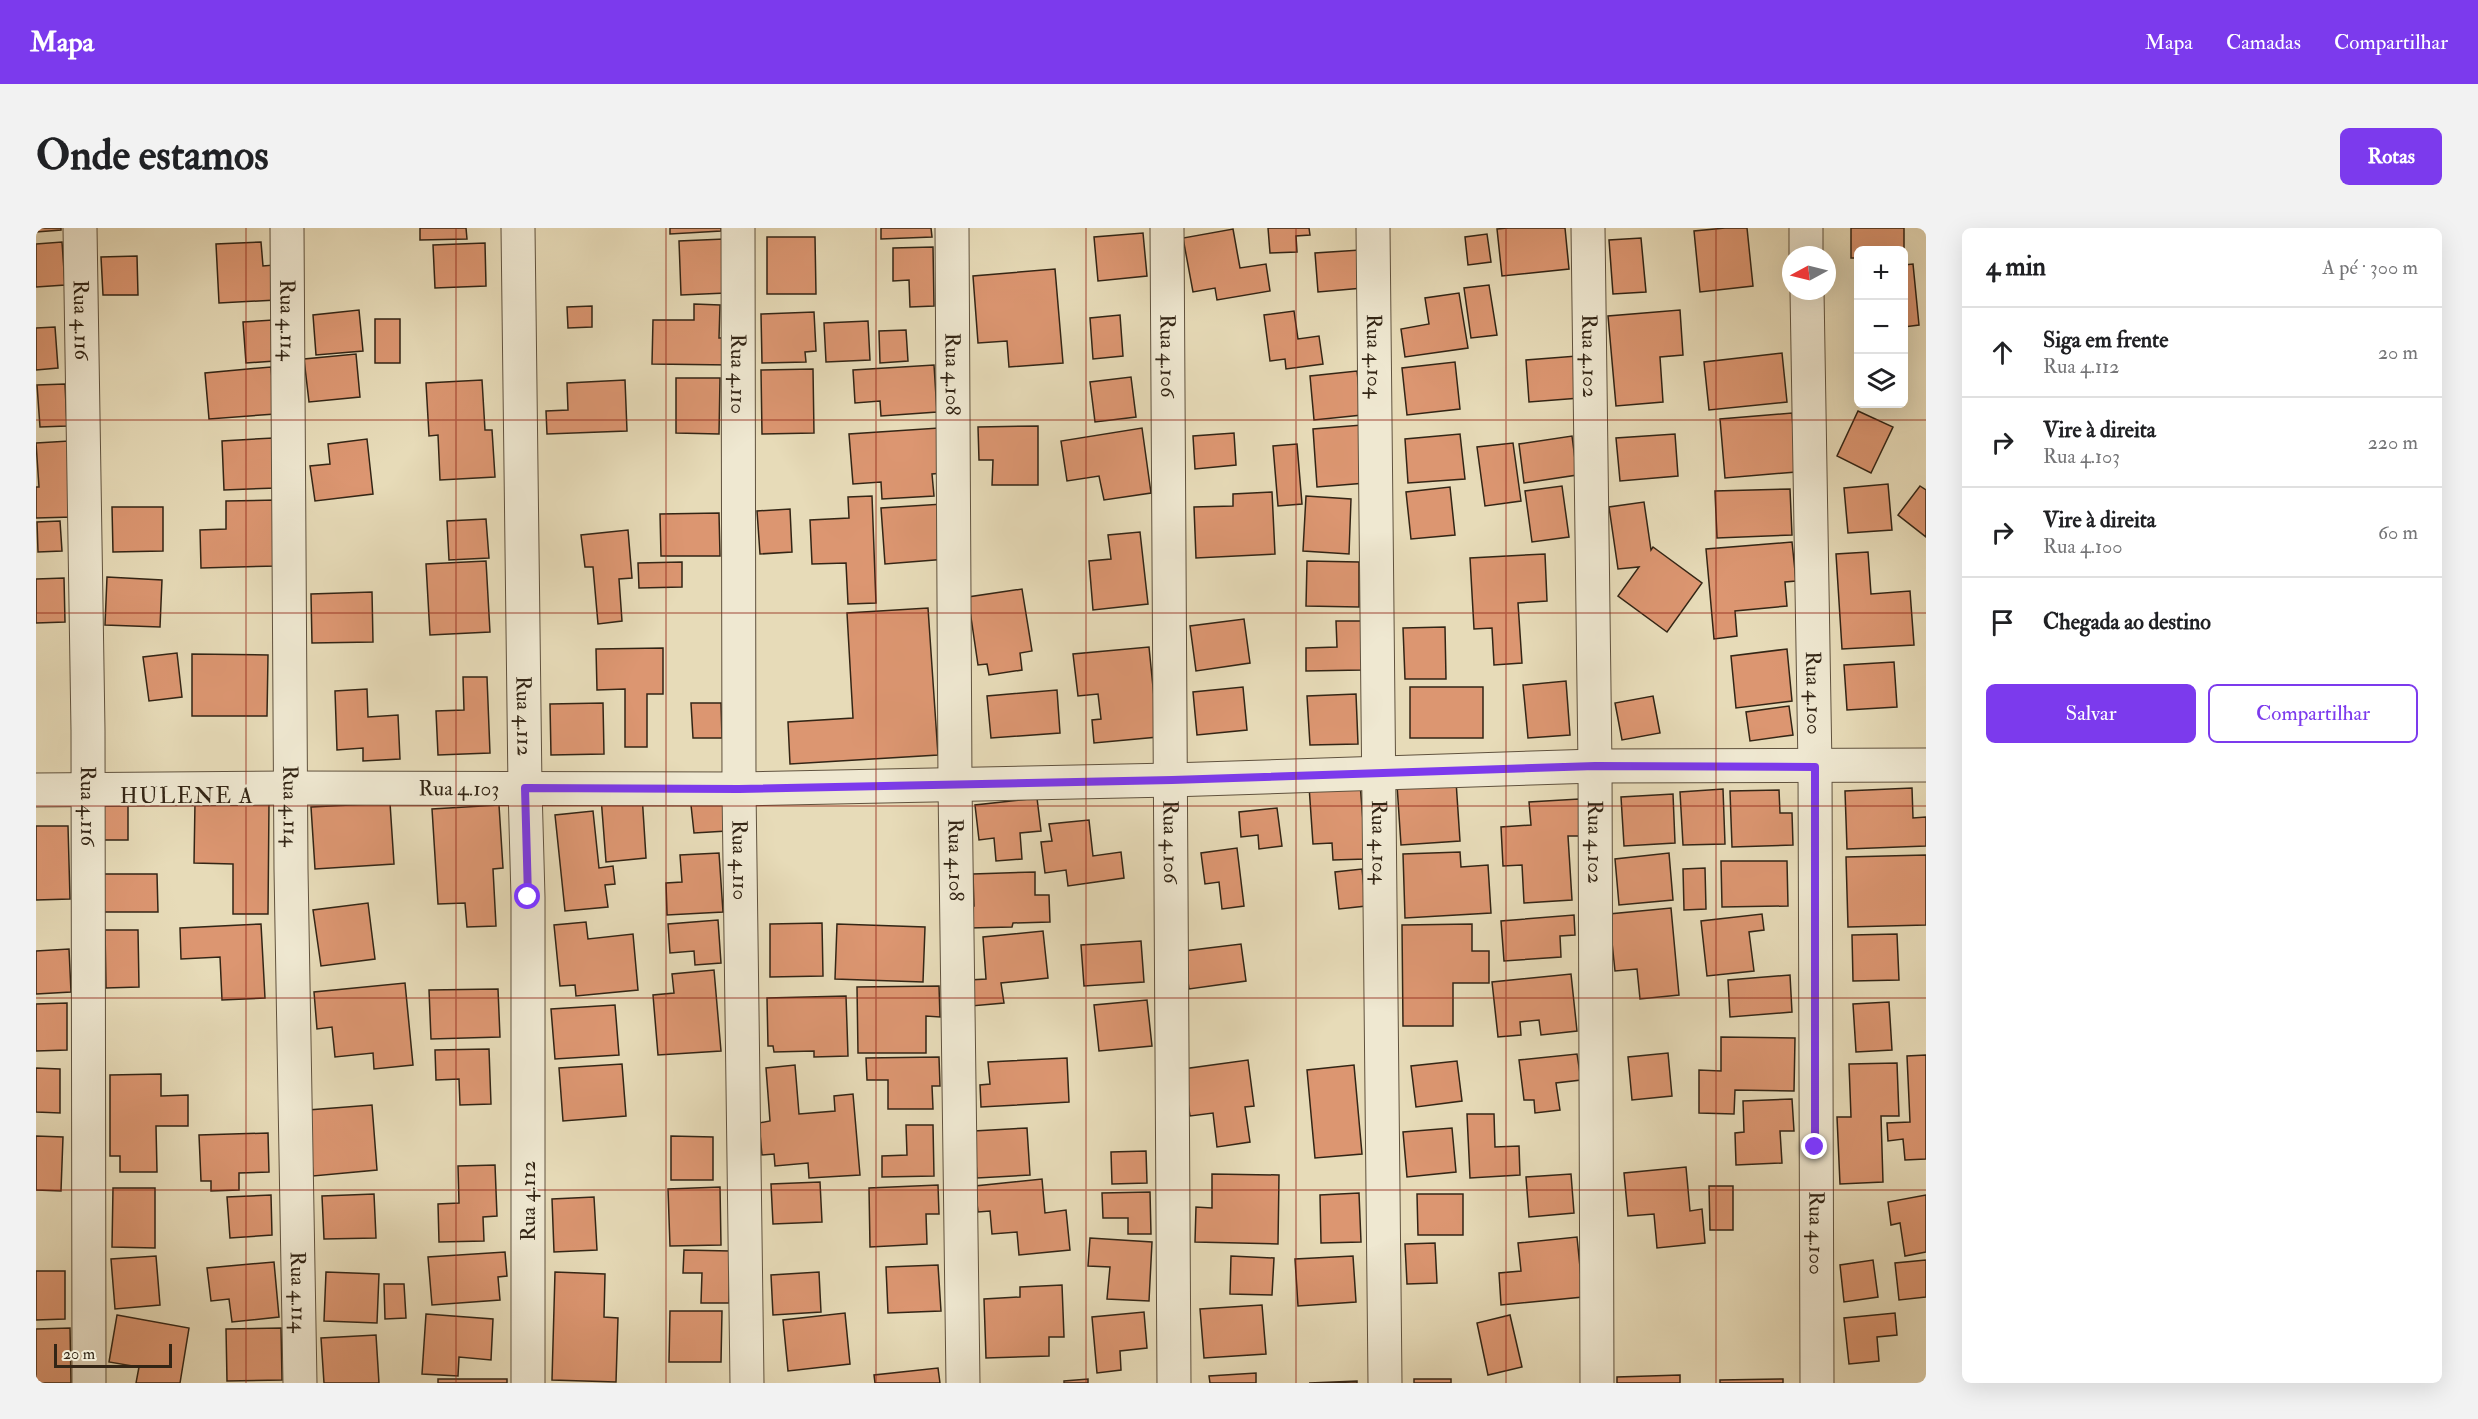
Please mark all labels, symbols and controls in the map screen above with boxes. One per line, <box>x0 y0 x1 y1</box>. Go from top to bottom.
text: Mapa <box>30 25 94 60</box>
text: Mapa <box>2145 29 2193 56</box>
text: Camadas <box>2226 29 2301 56</box>
text: Compartilhar <box>2334 29 2448 56</box>
button: Rotas <box>2340 128 2442 185</box>
text: Onde estamos <box>36 130 269 182</box>
north arrow <box>1782 246 1836 300</box>
map controls <box>1854 246 1908 408</box>
button: + <box>1854 246 1908 300</box>
text: 4 min <box>1986 251 2046 283</box>
text: A pé · 300 m <box>2322 255 2418 280</box>
street label: Rua 4.114 <box>273 279 301 362</box>
street label: Rua 4.116 <box>67 280 95 362</box>
button: − <box>1854 300 1908 354</box>
street label: Rua 4.106 <box>1154 314 1181 399</box>
street label: Rua 4.104 <box>1360 314 1388 400</box>
street label: Rua 4.102 <box>1575 314 1603 398</box>
text: Siga em frente <box>2043 326 2168 354</box>
street label: Rua 4.108 <box>939 333 966 416</box>
street label: Rua 4.110 <box>724 334 751 414</box>
icon: ahead <box>1986 336 2019 369</box>
text: 20 m <box>2378 340 2418 365</box>
button: layers <box>1854 354 1908 408</box>
text: Rua 4.112 <box>2043 354 2119 379</box>
text: Vire à direita <box>2043 416 2156 444</box>
icon: right <box>1986 426 2019 459</box>
text: 220 m <box>2368 430 2418 455</box>
text: Rua 4.103 <box>2043 444 2120 469</box>
text: Vire à direita <box>2043 506 2156 534</box>
icon: right <box>1986 516 2019 549</box>
text: 60 m <box>2378 520 2418 545</box>
text: Rua 4.100 <box>2043 534 2123 559</box>
icon: arrive <box>1986 606 2019 639</box>
text: Chegada ao destino <box>2043 608 2211 636</box>
street label: Rua 4.100 <box>1799 651 1827 735</box>
street label: Rua 4.112 <box>510 676 538 756</box>
button: Salvar <box>1986 684 2196 743</box>
button: Compartilhar <box>2208 684 2418 743</box>
street label: Rua 4.114 <box>276 765 304 848</box>
street label: Rua 4.116 <box>74 766 101 847</box>
street label: Rua 4.103 <box>419 775 499 802</box>
district label: HULENE A <box>120 782 254 810</box>
street label: Rua 4.106 <box>1156 800 1184 885</box>
street label: Rua 4.104 <box>1365 800 1393 886</box>
street label: Rua 4.102 <box>1581 800 1608 884</box>
street label: Rua 4.108 <box>941 818 970 902</box>
street label: Rua 4.110 <box>725 820 753 900</box>
route start <box>514 883 540 909</box>
route end <box>1801 1133 1827 1159</box>
street label: Rua 4.112 <box>515 1161 542 1241</box>
street label: Rua 4.100 <box>1802 1191 1830 1275</box>
street label: Rua 4.114 <box>284 1251 312 1334</box>
scale bar <box>54 1341 172 1368</box>
text: 20 m <box>63 1344 95 1364</box>

